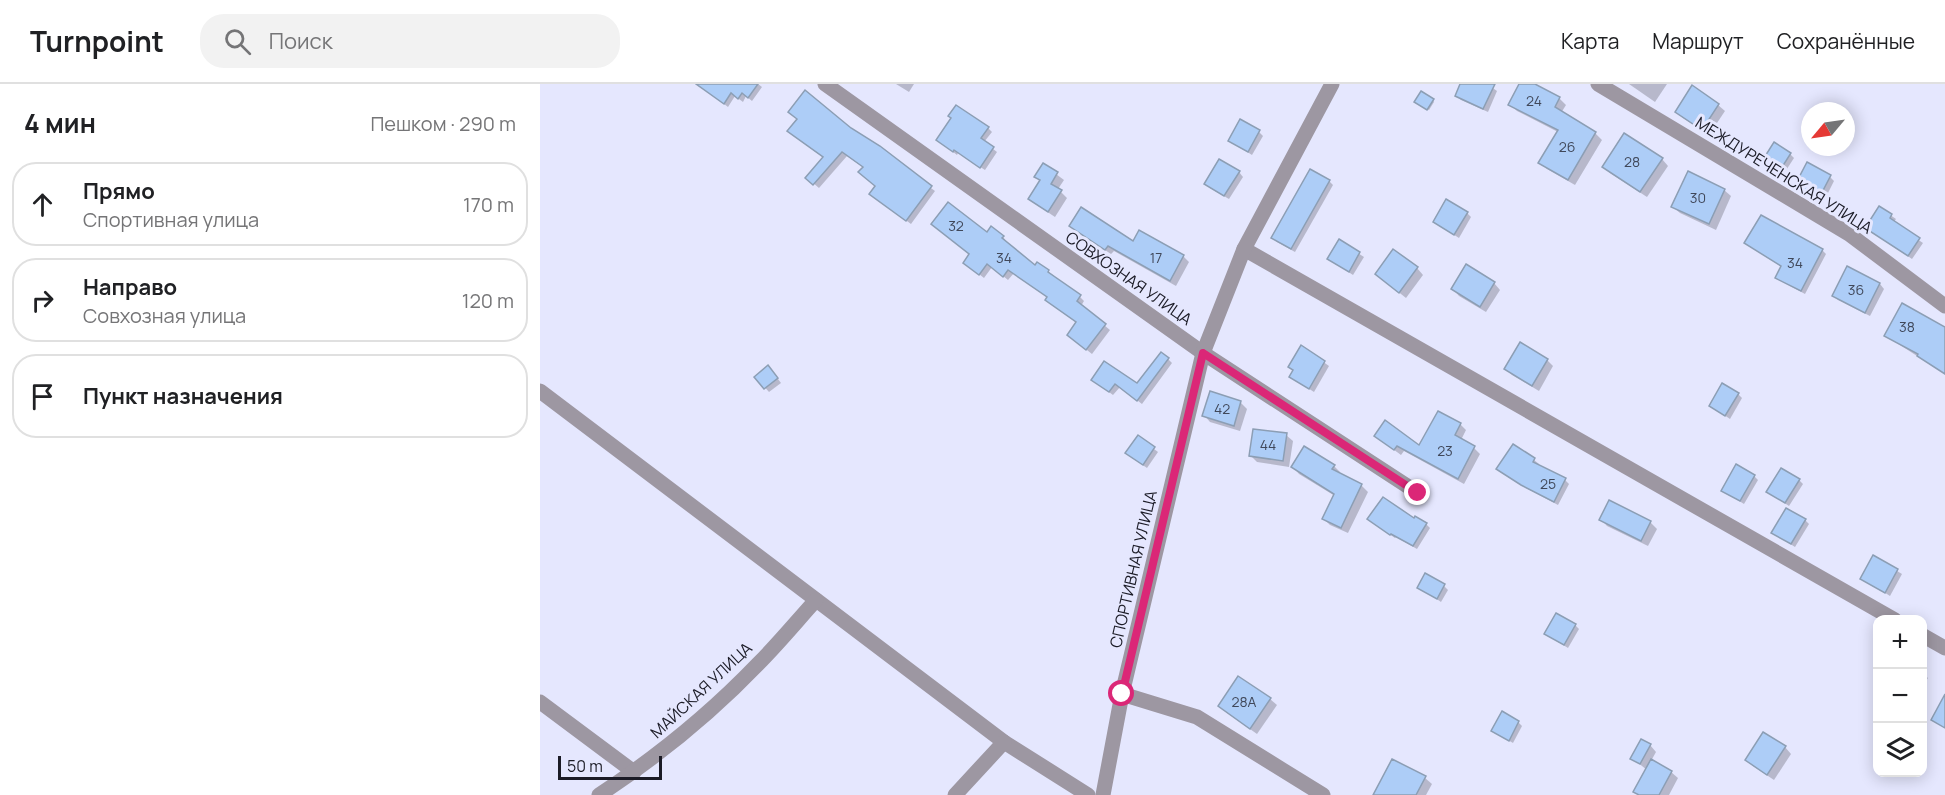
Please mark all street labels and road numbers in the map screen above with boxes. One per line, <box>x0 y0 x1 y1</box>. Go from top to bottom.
street label: МЕЖДУРЕЧЕНСКАЯ УЛИЦА <box>1691 111 1877 239</box>
street label: СОВХОЗНАЯ УЛИЦА <box>1061 226 1197 330</box>
street label: СПОРТИВНАЯ УЛИЦА <box>1104 488 1162 650</box>
street label: МАЙСКАЯ УЛИЦА <box>645 637 757 743</box>

